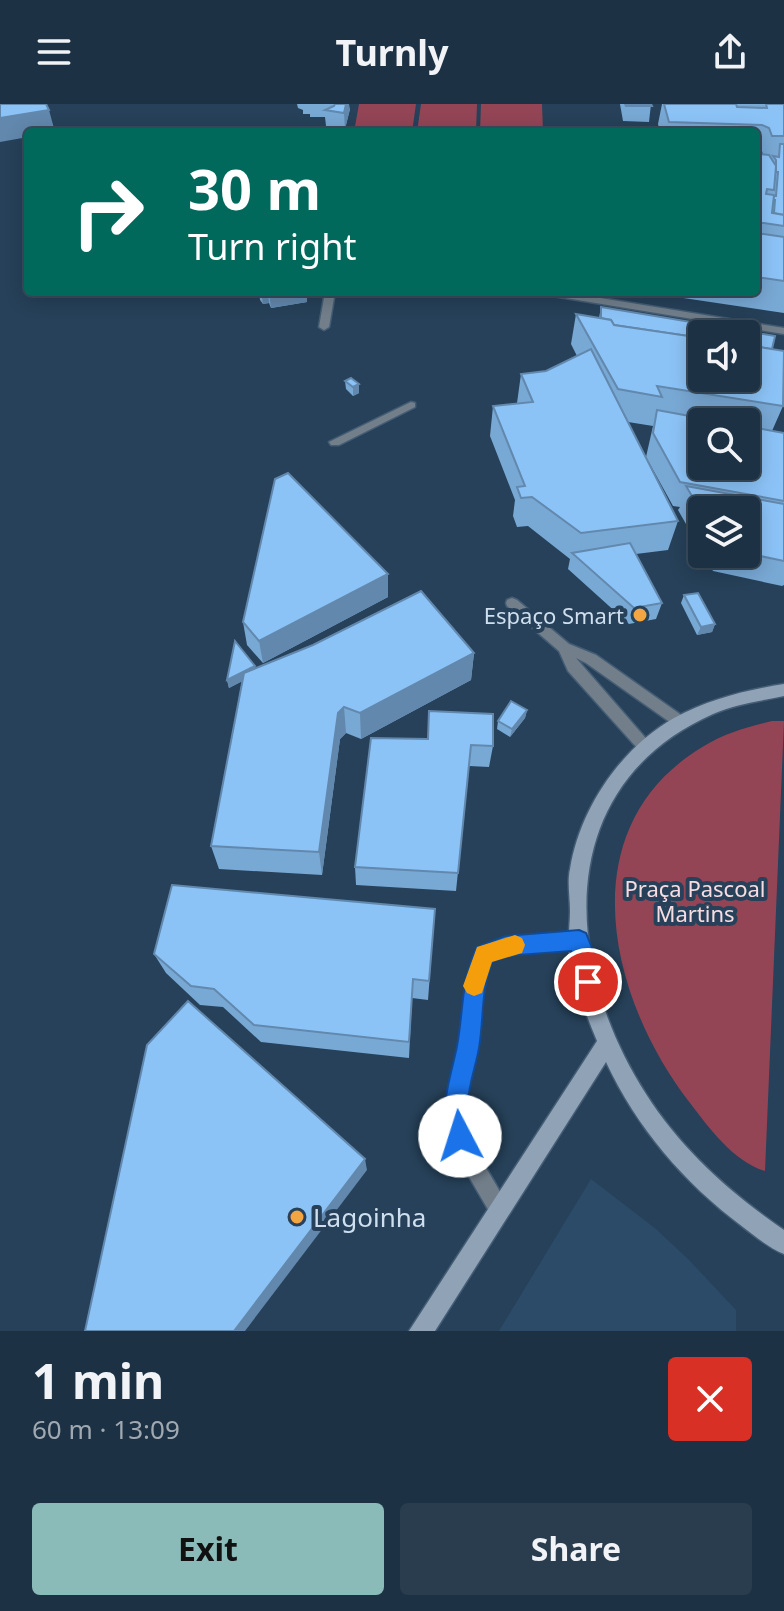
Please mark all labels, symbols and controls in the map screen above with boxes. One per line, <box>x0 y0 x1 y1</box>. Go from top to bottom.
text: Turnly <box>335 28 449 77</box>
icon: menu <box>32 30 76 74</box>
icon: share <box>708 30 752 74</box>
text: 30 m <box>188 150 321 226</box>
icon: right <box>56 160 160 264</box>
text: Turn right <box>188 222 356 271</box>
map controls <box>688 320 760 568</box>
button: sound <box>688 320 760 392</box>
button: search <box>688 408 760 480</box>
button: layers <box>688 496 760 568</box>
place label: Espaço Smart <box>484 600 624 630</box>
marker: Espaço Smart <box>631 606 649 624</box>
park label: Praça Pascoal Martins <box>625 873 766 928</box>
pin <box>554 948 622 1016</box>
icon: arrive <box>566 960 610 1004</box>
position arrow <box>418 1094 502 1178</box>
place label: Lagoinha <box>313 1199 426 1235</box>
marker: Lagoinha <box>288 1208 306 1226</box>
text: 1 min <box>32 1348 164 1413</box>
button: close <box>668 1357 752 1441</box>
text: 60 m · 13:09 <box>32 1411 180 1447</box>
button: Exit <box>32 1503 384 1595</box>
button: Share <box>400 1503 752 1595</box>

